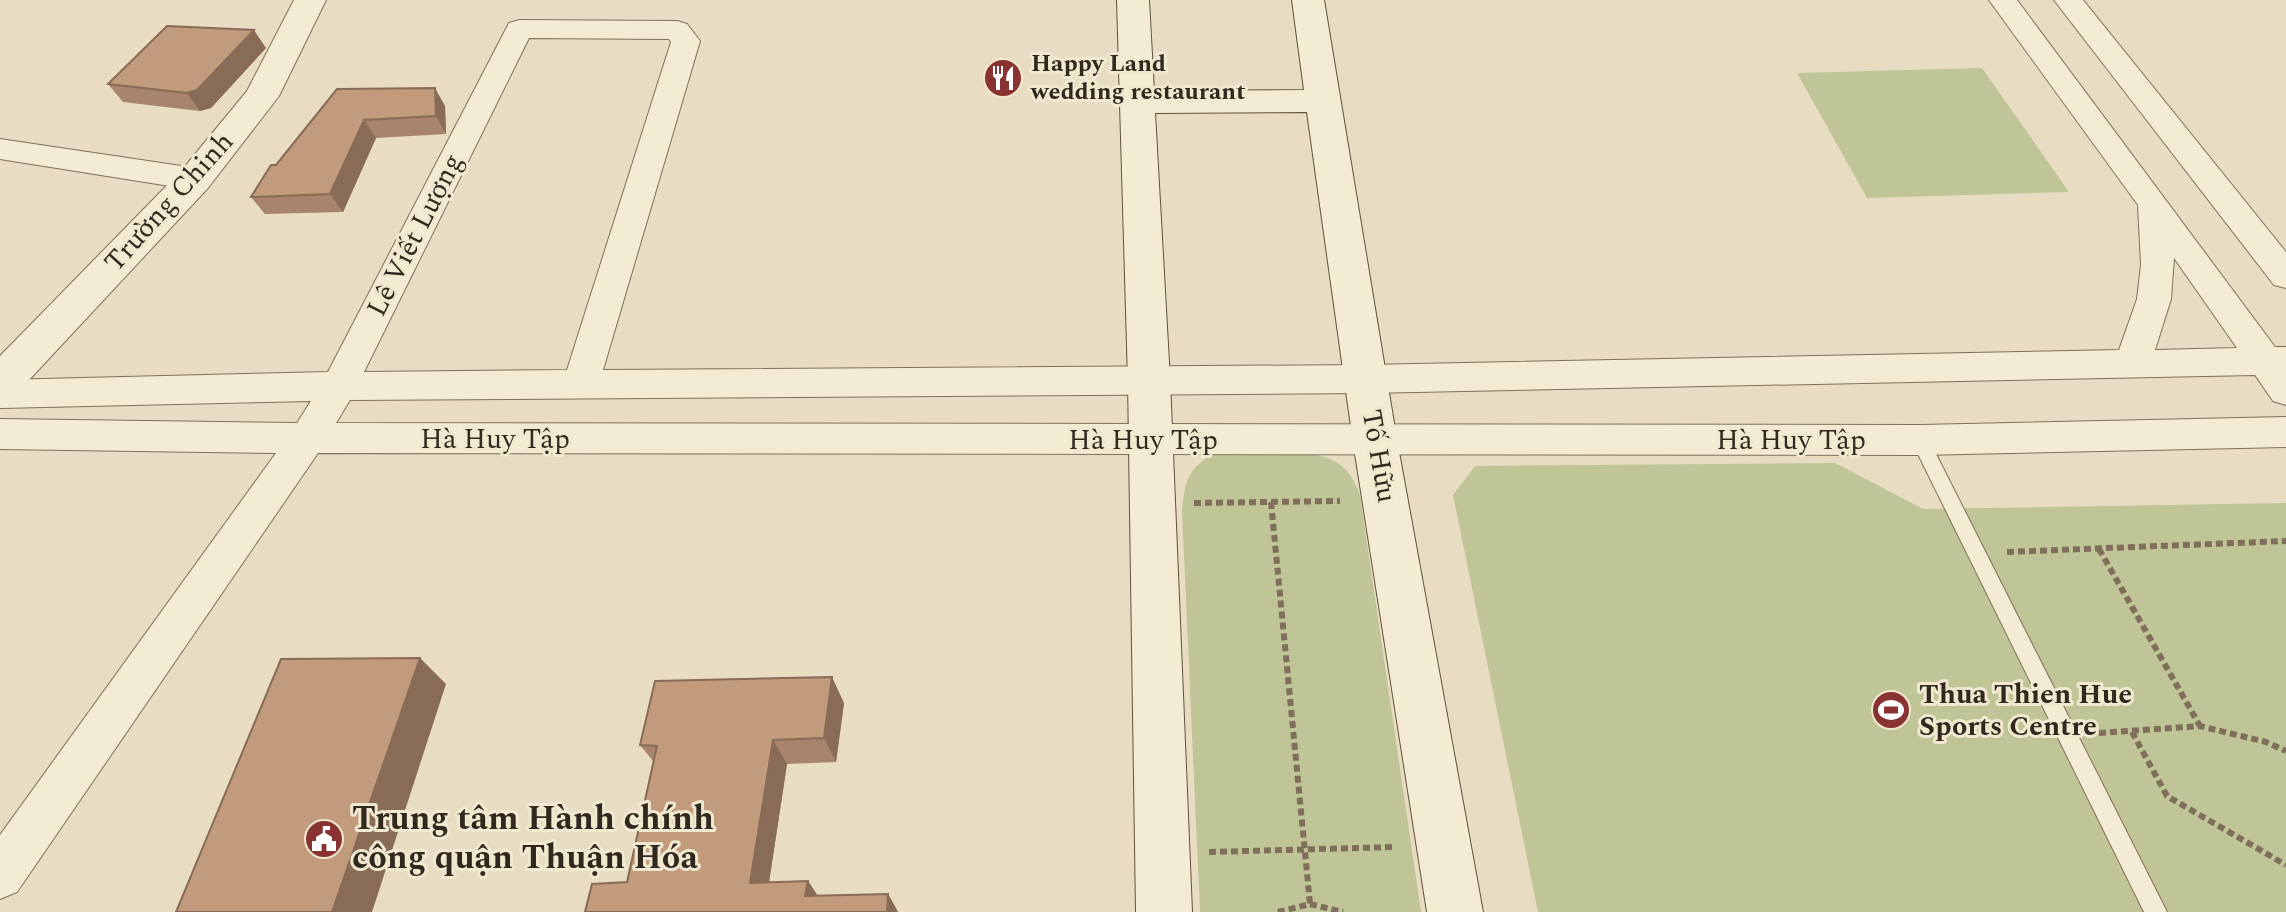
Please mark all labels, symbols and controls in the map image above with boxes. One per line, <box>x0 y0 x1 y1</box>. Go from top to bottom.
place label: Happy Land wedding restaurant <box>1030 46 1245 110</box>
restaurant icon: Happy Land wedding restaurant <box>982 57 1024 99</box>
street label: Trường Chinh <box>94 122 244 282</box>
street label: Lê Viết Lượng <box>355 146 475 324</box>
street label: Tố Hữu <box>1350 406 1408 506</box>
street label: Hà Huy Tập <box>420 418 570 461</box>
street label: Hà Huy Tập <box>1068 419 1218 462</box>
street label: Hà Huy Tập <box>1716 419 1866 462</box>
place label: Thua Thien Hue Sports Centre <box>1919 673 2132 748</box>
sports icon: Thua Thien Hue Sports Centre <box>1870 689 1912 731</box>
place label: Trung tâm Hành chính công quận Thuận Hóa <box>352 793 714 884</box>
public building icon: Trung tâm Hành chính công quận Thuận Hóa <box>303 818 345 860</box>

